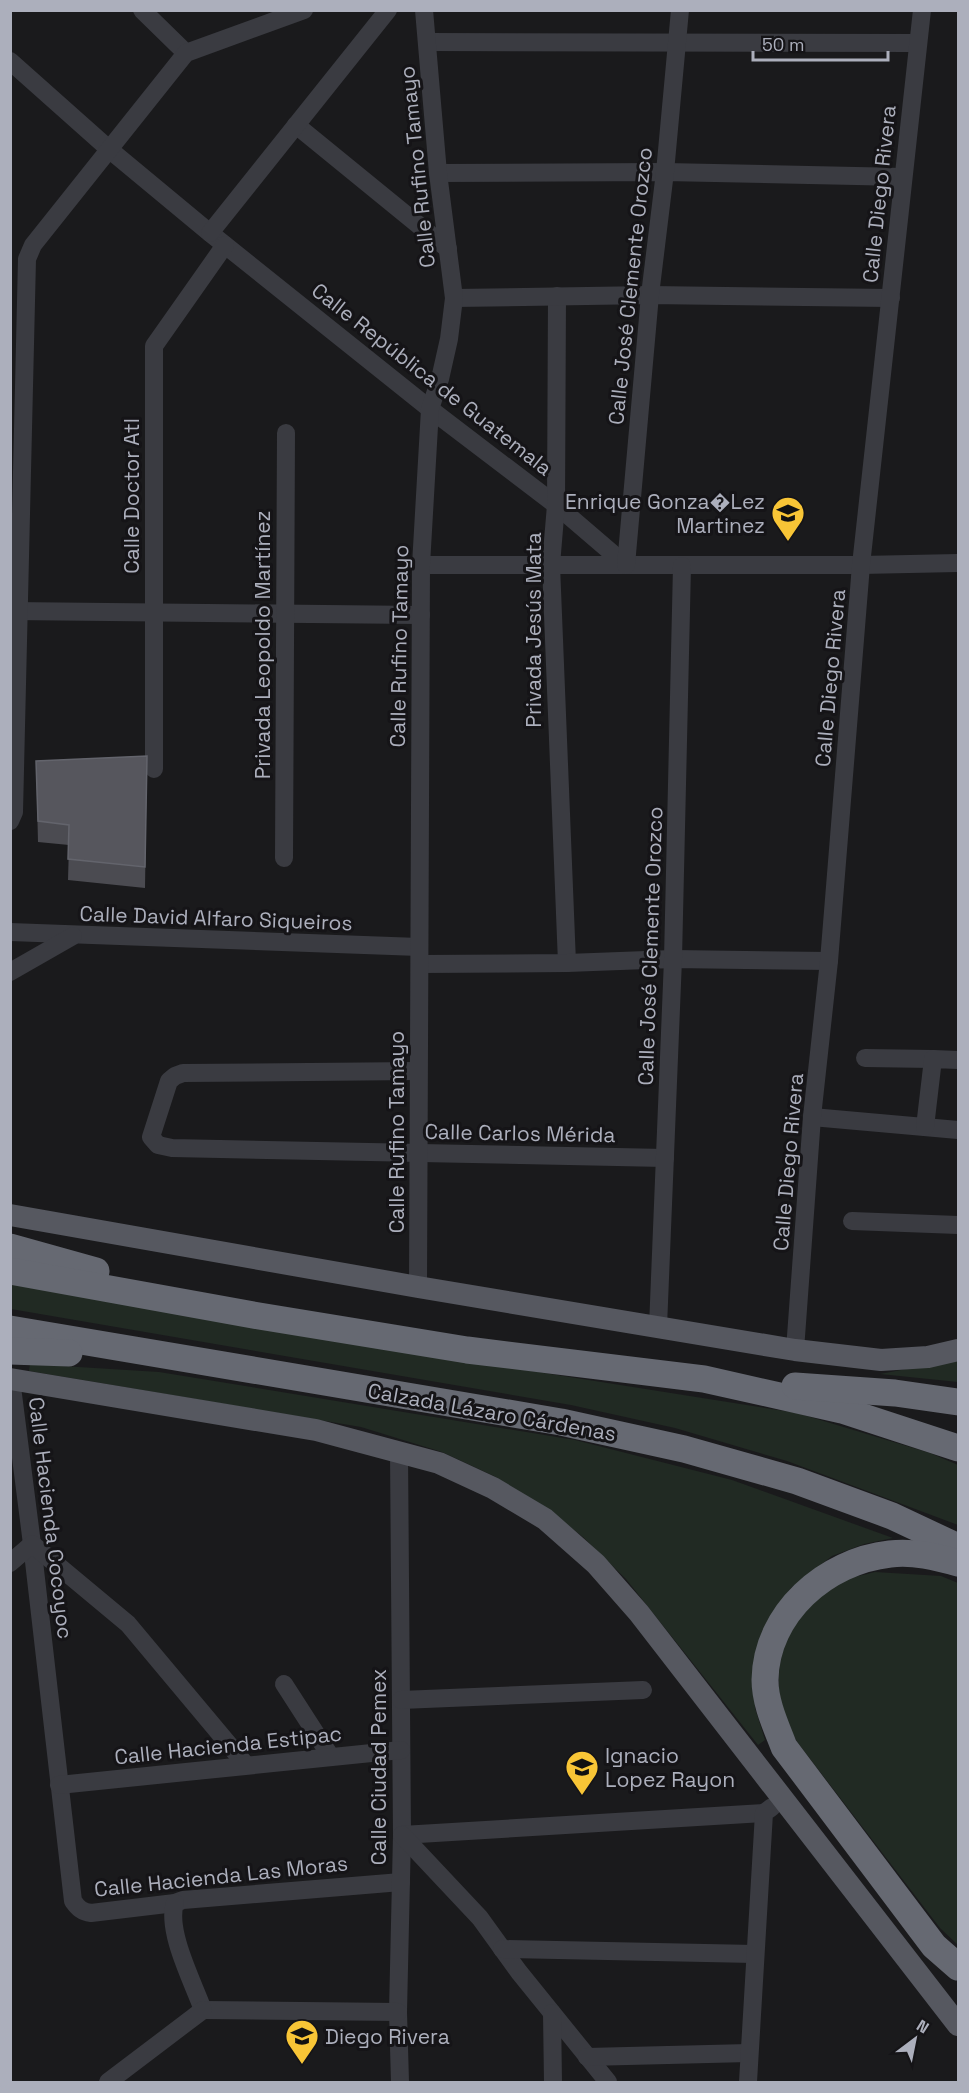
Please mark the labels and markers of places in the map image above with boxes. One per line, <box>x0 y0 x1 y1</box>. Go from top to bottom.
place label: Enrique Gonza�Lez Martinez <box>565 488 765 539</box>
school or university icon: Enrique Gonza�Lez Martinez <box>770 495 806 542</box>
place label: Ignacio Lopez Rayon <box>605 1742 735 1793</box>
school or university icon: Ignacio Lopez Rayon <box>564 1749 600 1796</box>
school or university icon: Diego Rivera <box>284 2018 320 2065</box>
place label: Diego Rivera <box>325 2023 450 2050</box>

